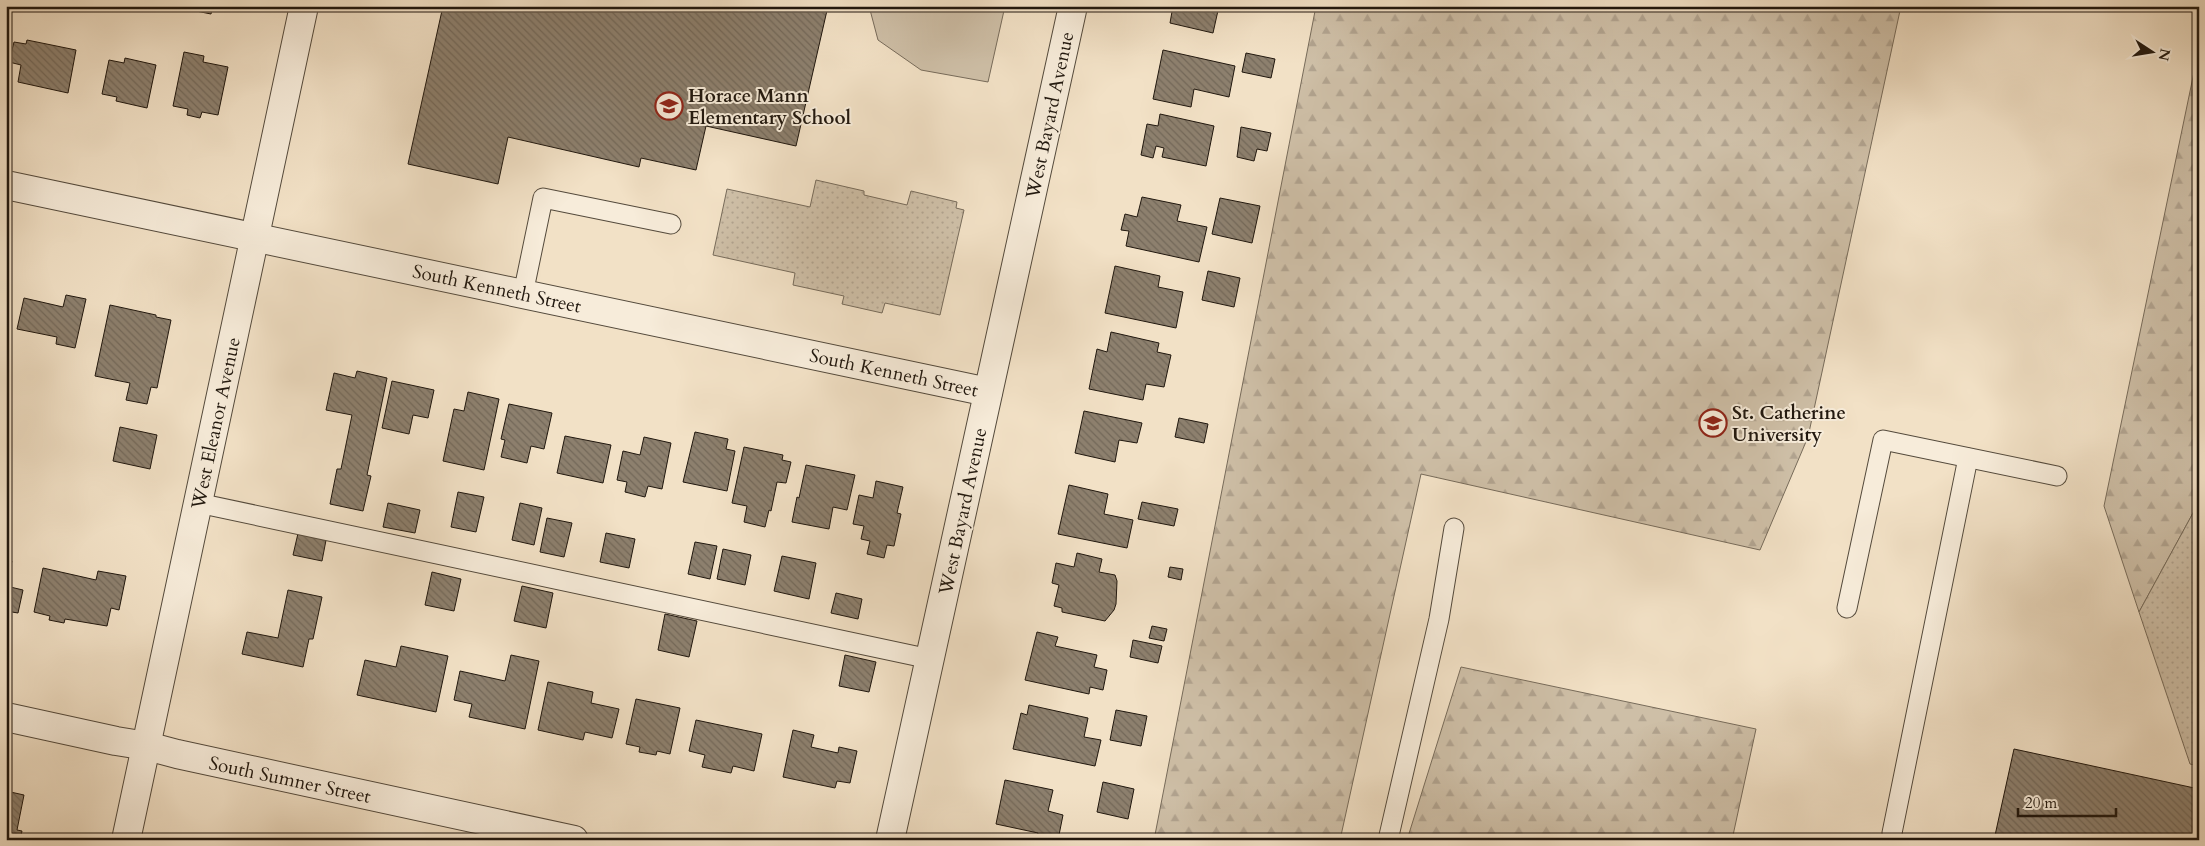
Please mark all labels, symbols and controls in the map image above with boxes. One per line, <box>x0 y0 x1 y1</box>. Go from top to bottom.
north arrow <box>2128 28 2178 78</box>
street label: West Bayard Avenue <box>1019 29 1080 202</box>
text: N <box>2154 47 2175 63</box>
place label: Horace Mann Elementary School <box>688 83 851 131</box>
school or university icon: Horace Mann Elementary School <box>654 91 684 121</box>
street label: South Kenneth Street <box>410 258 584 320</box>
street label: West Eleanor Avenue <box>185 335 247 513</box>
street label: South Kenneth Street <box>807 342 981 404</box>
place label: St. Catherine University <box>1732 400 1846 448</box>
school or university icon: St. Catherine University <box>1698 408 1728 438</box>
street label: West Bayard Avenue <box>932 425 993 598</box>
street label: South Sumner Street <box>206 750 373 810</box>
scale bar <box>2018 786 2115 818</box>
text: 20 m <box>2025 793 2057 813</box>

